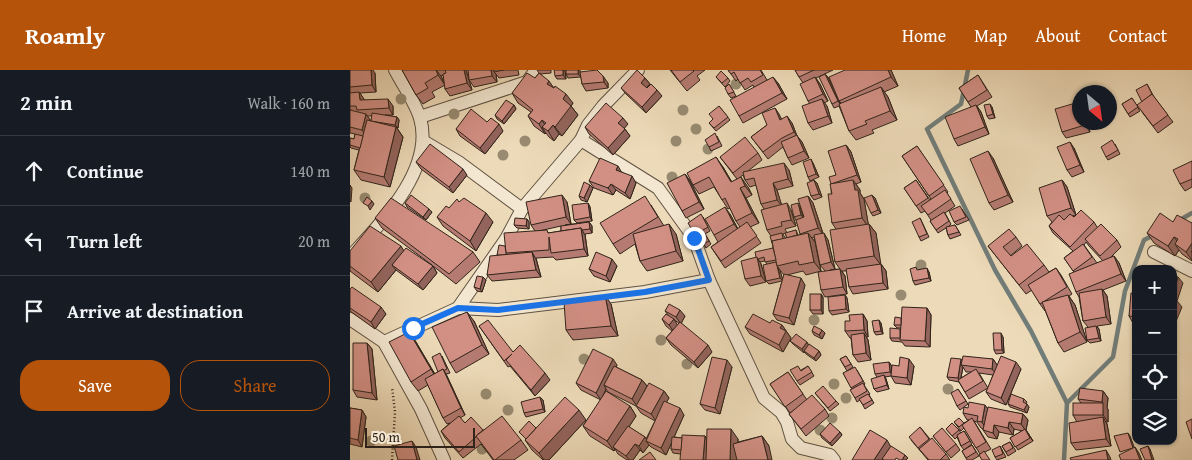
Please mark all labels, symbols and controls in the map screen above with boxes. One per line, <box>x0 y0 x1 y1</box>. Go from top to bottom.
text: Roamly <box>25 18 105 53</box>
text: Home <box>902 22 946 49</box>
text: Map <box>974 22 1007 49</box>
text: About <box>1035 22 1081 49</box>
text: Contact <box>1109 22 1167 49</box>
north arrow <box>1072 85 1117 130</box>
text: 2 min <box>20 87 72 118</box>
text: Walk · 160 m <box>247 91 330 115</box>
icon: ahead <box>20 157 48 185</box>
text: Continue <box>67 157 144 185</box>
text: 140 m <box>290 159 330 183</box>
icon: left <box>20 227 48 255</box>
text: Turn left <box>67 227 142 255</box>
route end <box>683 227 706 250</box>
text: 20 m <box>298 229 330 253</box>
map controls <box>1132 265 1177 445</box>
button: + <box>1132 265 1177 310</box>
icon: arrive <box>20 297 48 325</box>
text: Arrive at destination <box>67 297 243 325</box>
button: − <box>1132 310 1177 355</box>
route start <box>402 317 425 340</box>
button: locate <box>1132 355 1177 400</box>
button: Save <box>20 360 170 411</box>
button: Share <box>180 360 330 411</box>
button: layers <box>1132 400 1177 445</box>
scale bar <box>365 425 475 448</box>
text: 50 m <box>372 427 400 447</box>

